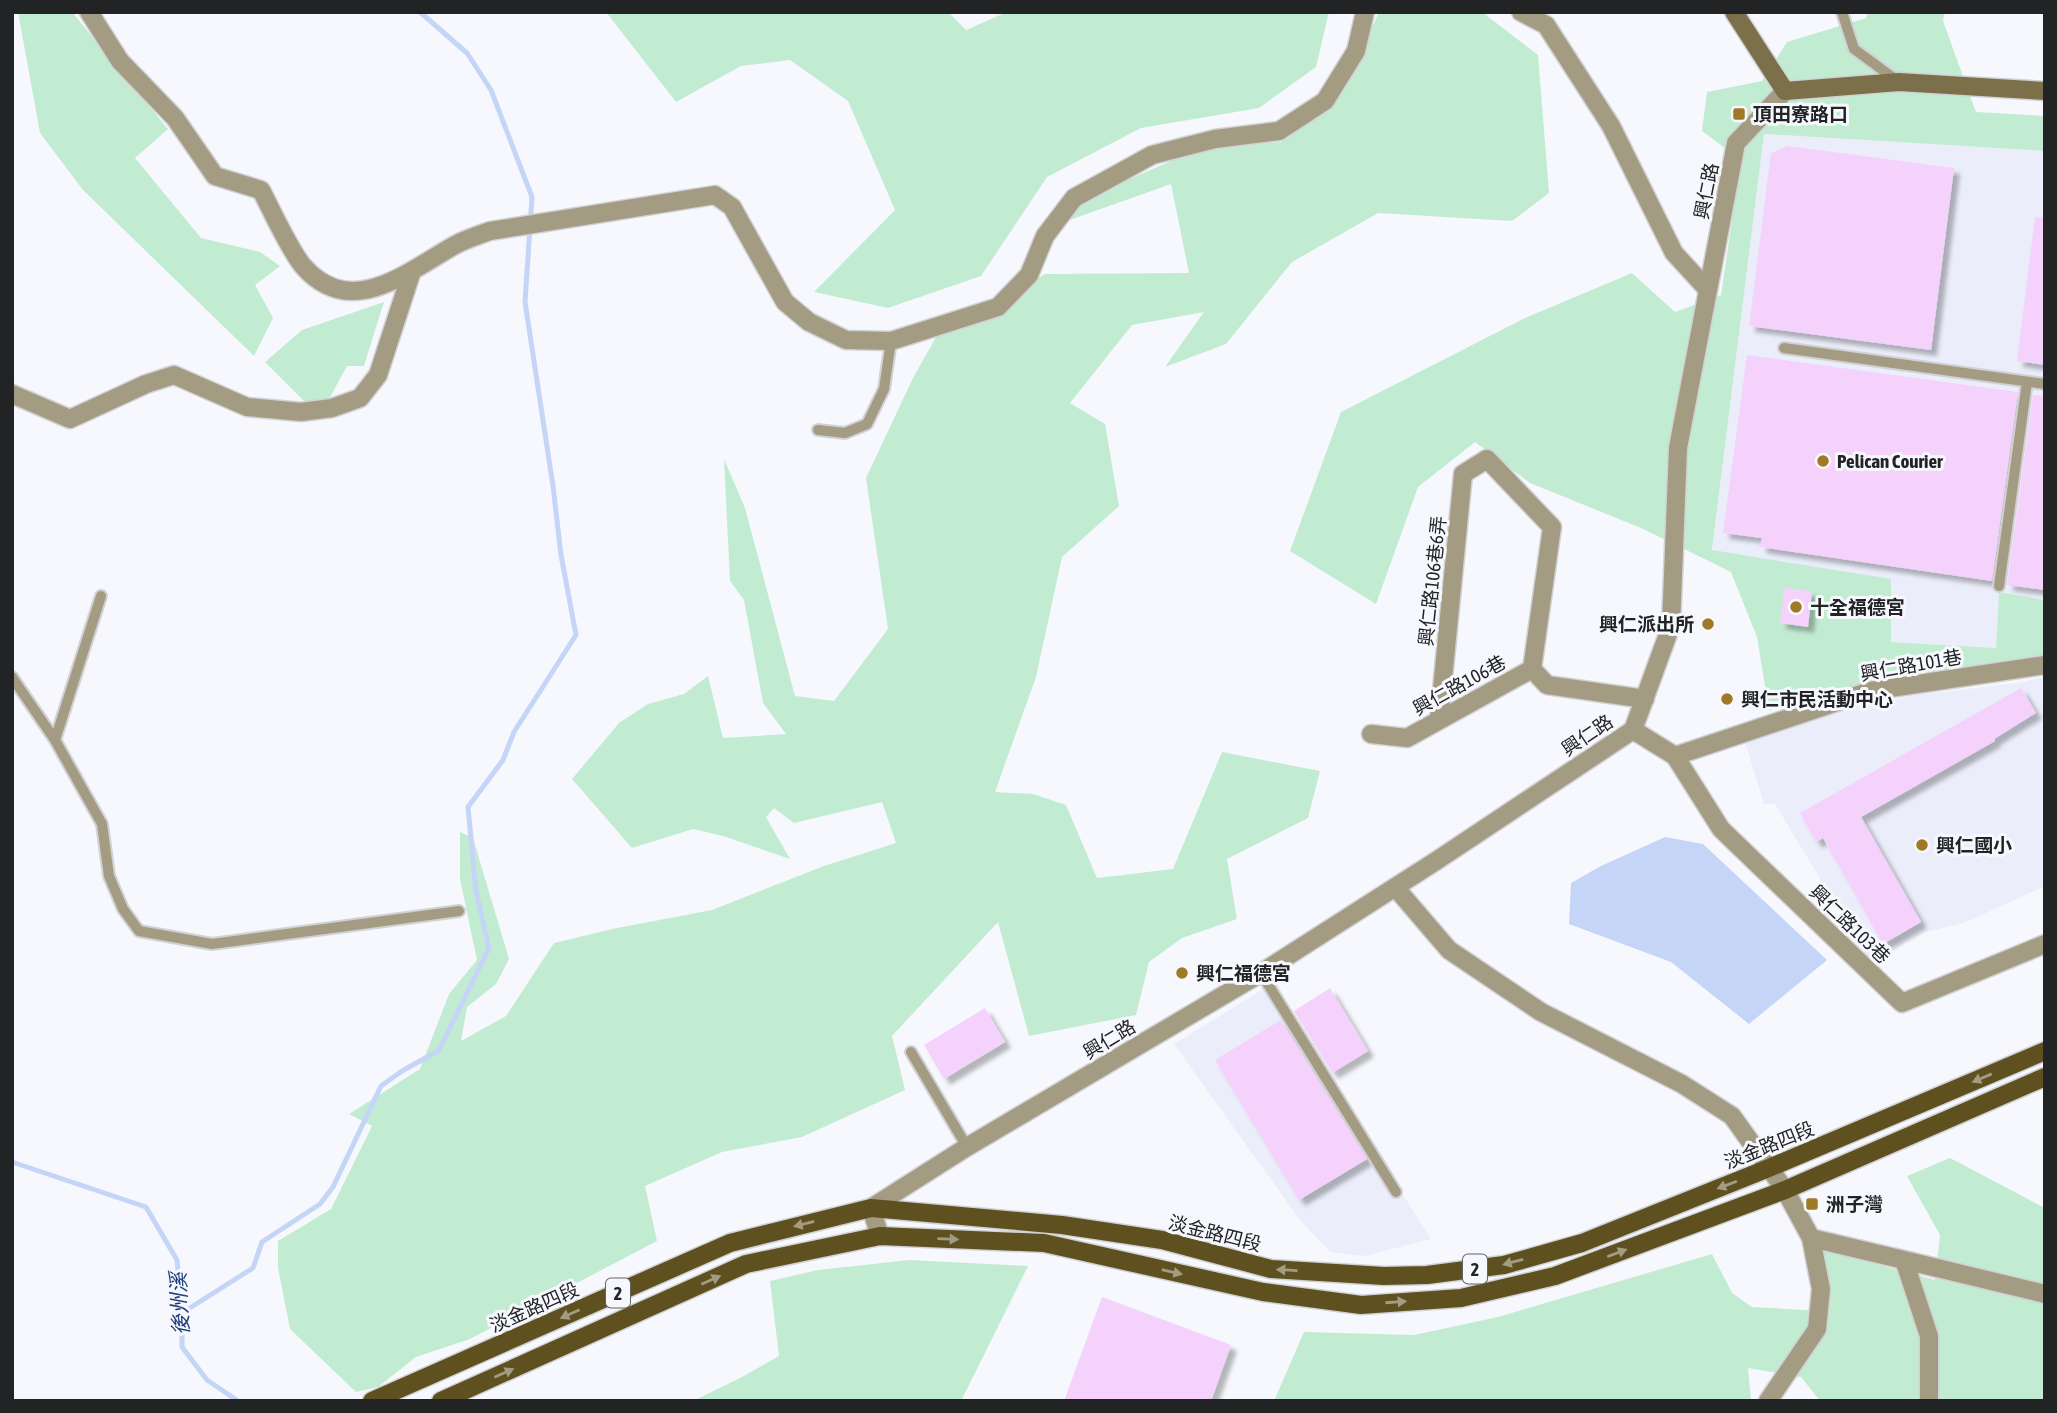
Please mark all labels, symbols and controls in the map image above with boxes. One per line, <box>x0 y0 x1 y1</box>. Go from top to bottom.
place label: 頂田寮路口 <box>1753 103 1848 125</box>
marker: 頂田寮路口 <box>1731 106 1747 122</box>
street label: 興仁路 <box>1690 161 1722 221</box>
place label: Pelican Courier <box>1837 450 1943 472</box>
marker: Pelican Courier <box>1815 453 1831 469</box>
street label: 興仁路106巷6弄 <box>1414 515 1450 647</box>
place label: 十全福德宮 <box>1810 596 1905 618</box>
marker: 十全福德宮 <box>1788 599 1804 615</box>
place label: 興仁派出所 <box>1599 613 1694 635</box>
marker: 興仁派出所 <box>1700 616 1716 632</box>
street label: 興仁路101巷 <box>1858 645 1964 685</box>
street label: 興仁路106巷 <box>1409 650 1509 720</box>
place label: 興仁市民活動中心 <box>1741 688 1893 710</box>
marker: 興仁市民活動中心 <box>1719 691 1735 707</box>
street label: 興仁路 <box>1557 710 1617 760</box>
place label: 興仁國小 <box>1936 834 2012 856</box>
marker: 興仁國小 <box>1914 837 1930 853</box>
street label: 興仁路103巷 <box>1805 880 1895 968</box>
place label: 興仁福德宮 <box>1196 962 1291 984</box>
marker: 興仁福德宮 <box>1174 965 1190 981</box>
street label: 興仁路 <box>1079 1015 1139 1063</box>
one-way arrow <box>1972 1072 1992 1084</box>
street label: 淡金路四段 <box>1721 1117 1817 1173</box>
one-way arrow <box>1716 1179 1737 1190</box>
place label: 洲子灣 <box>1826 1193 1883 1215</box>
marker: 洲子灣 <box>1804 1196 1820 1212</box>
street label: 淡金路四段 <box>1166 1211 1264 1255</box>
one-way arrow <box>793 1219 815 1230</box>
one-way arrow <box>937 1234 959 1245</box>
one-way arrow <box>1606 1247 1627 1258</box>
road number: 2 <box>1463 1254 1487 1284</box>
one-way arrow <box>1502 1257 1524 1268</box>
one-way arrow <box>1276 1265 1298 1276</box>
one-way arrow <box>1161 1266 1183 1277</box>
water label: 後州溪 <box>165 1269 193 1336</box>
one-way arrow <box>701 1274 721 1286</box>
street label: 淡金路四段 <box>486 1278 582 1336</box>
road number: 2 <box>606 1278 630 1308</box>
one-way arrow <box>1386 1296 1408 1307</box>
one-way arrow <box>560 1308 580 1320</box>
one-way arrow <box>493 1368 514 1379</box>

